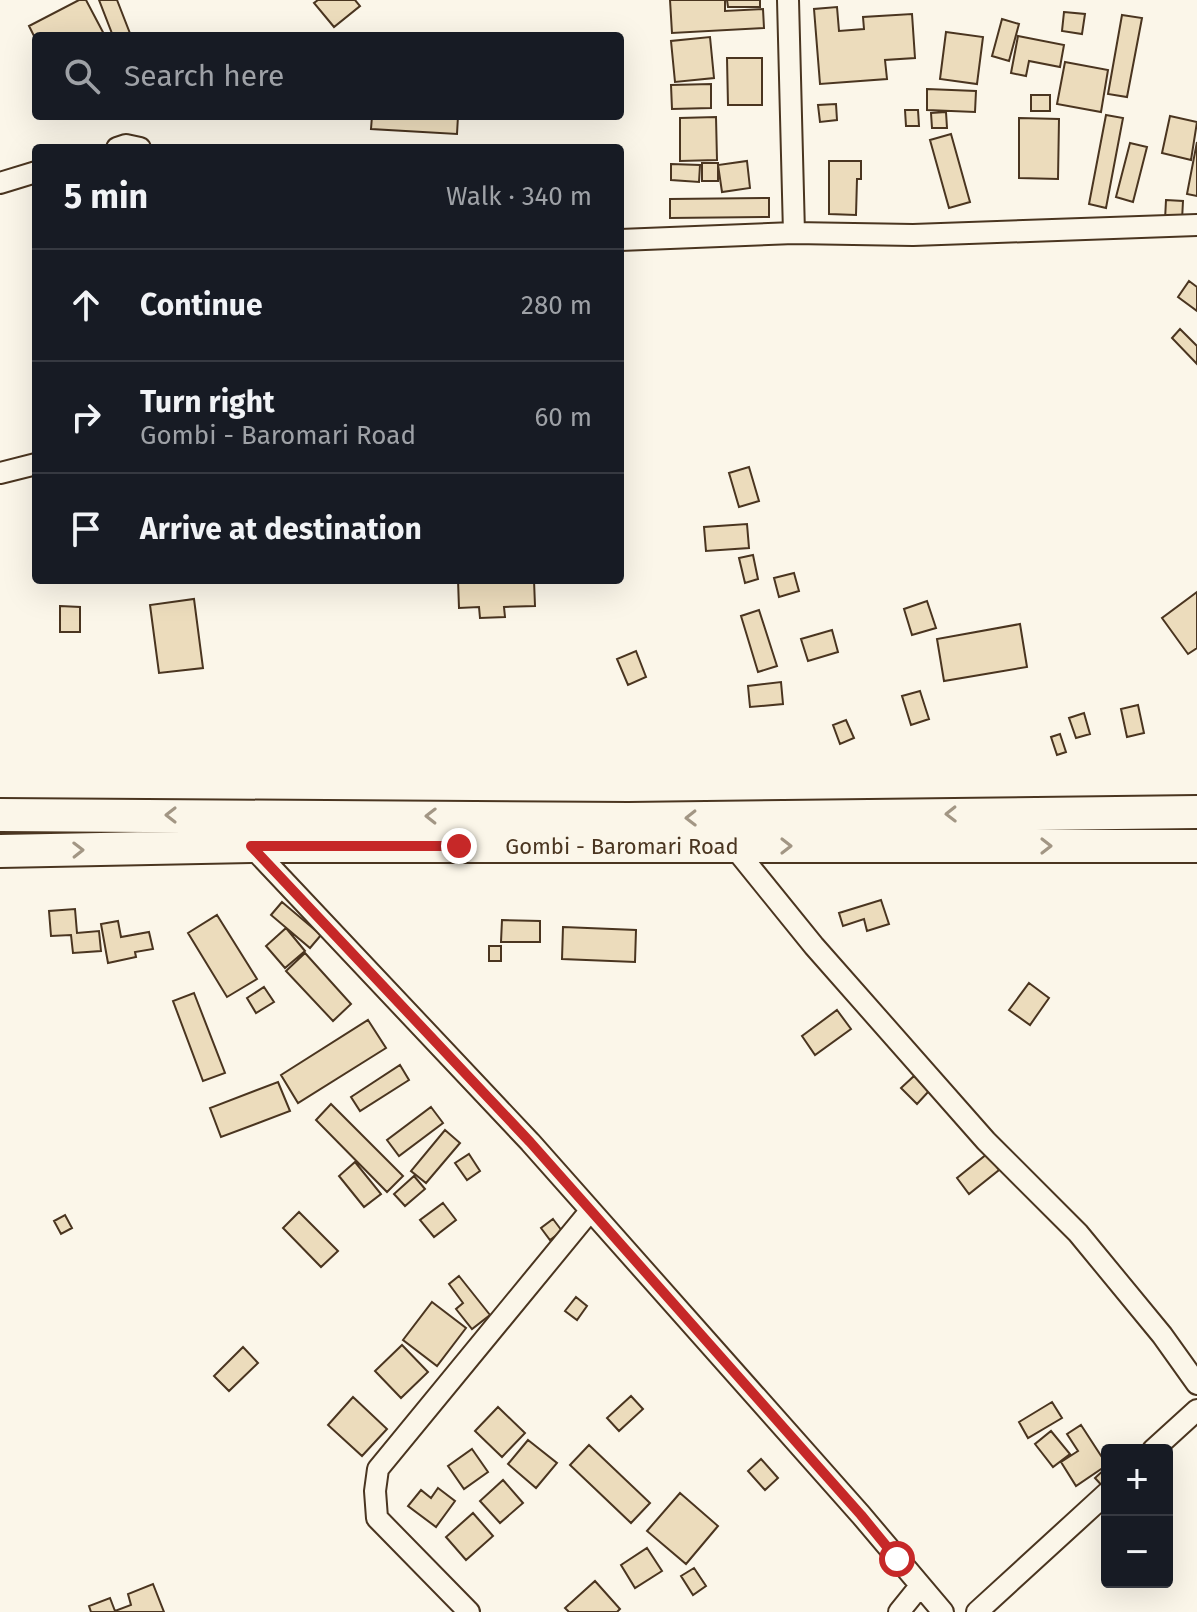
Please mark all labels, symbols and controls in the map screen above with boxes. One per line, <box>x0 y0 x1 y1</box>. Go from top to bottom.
search box <box>32 32 624 120</box>
icon: search <box>60 54 104 98</box>
text: Search here <box>124 58 284 94</box>
text: 5 min <box>64 176 148 217</box>
text: Walk · 340 m <box>446 181 592 212</box>
icon: ahead <box>64 283 108 327</box>
text: Continue <box>140 287 263 323</box>
text: 280 m <box>521 290 592 321</box>
text: Turn right <box>140 384 275 420</box>
icon: right <box>64 395 108 439</box>
text: 60 m <box>534 402 592 433</box>
text: Gombi - Baromari Road <box>140 420 416 451</box>
icon: arrive <box>64 507 108 551</box>
text: Arrive at destination <box>140 511 422 547</box>
one-way arrow <box>164 806 177 824</box>
one-way arrow <box>944 806 957 823</box>
one-way arrow <box>424 808 437 825</box>
one-way arrow <box>684 809 697 827</box>
route end <box>441 828 477 864</box>
street label: Gombi - Baromari Road <box>505 833 739 860</box>
one-way arrow <box>780 837 793 855</box>
one-way arrow <box>1040 837 1053 855</box>
one-way arrow <box>72 841 85 858</box>
map controls <box>1101 1444 1173 1588</box>
button: + <box>1101 1444 1173 1516</box>
button: − <box>1101 1516 1173 1588</box>
route start <box>879 1541 915 1577</box>

